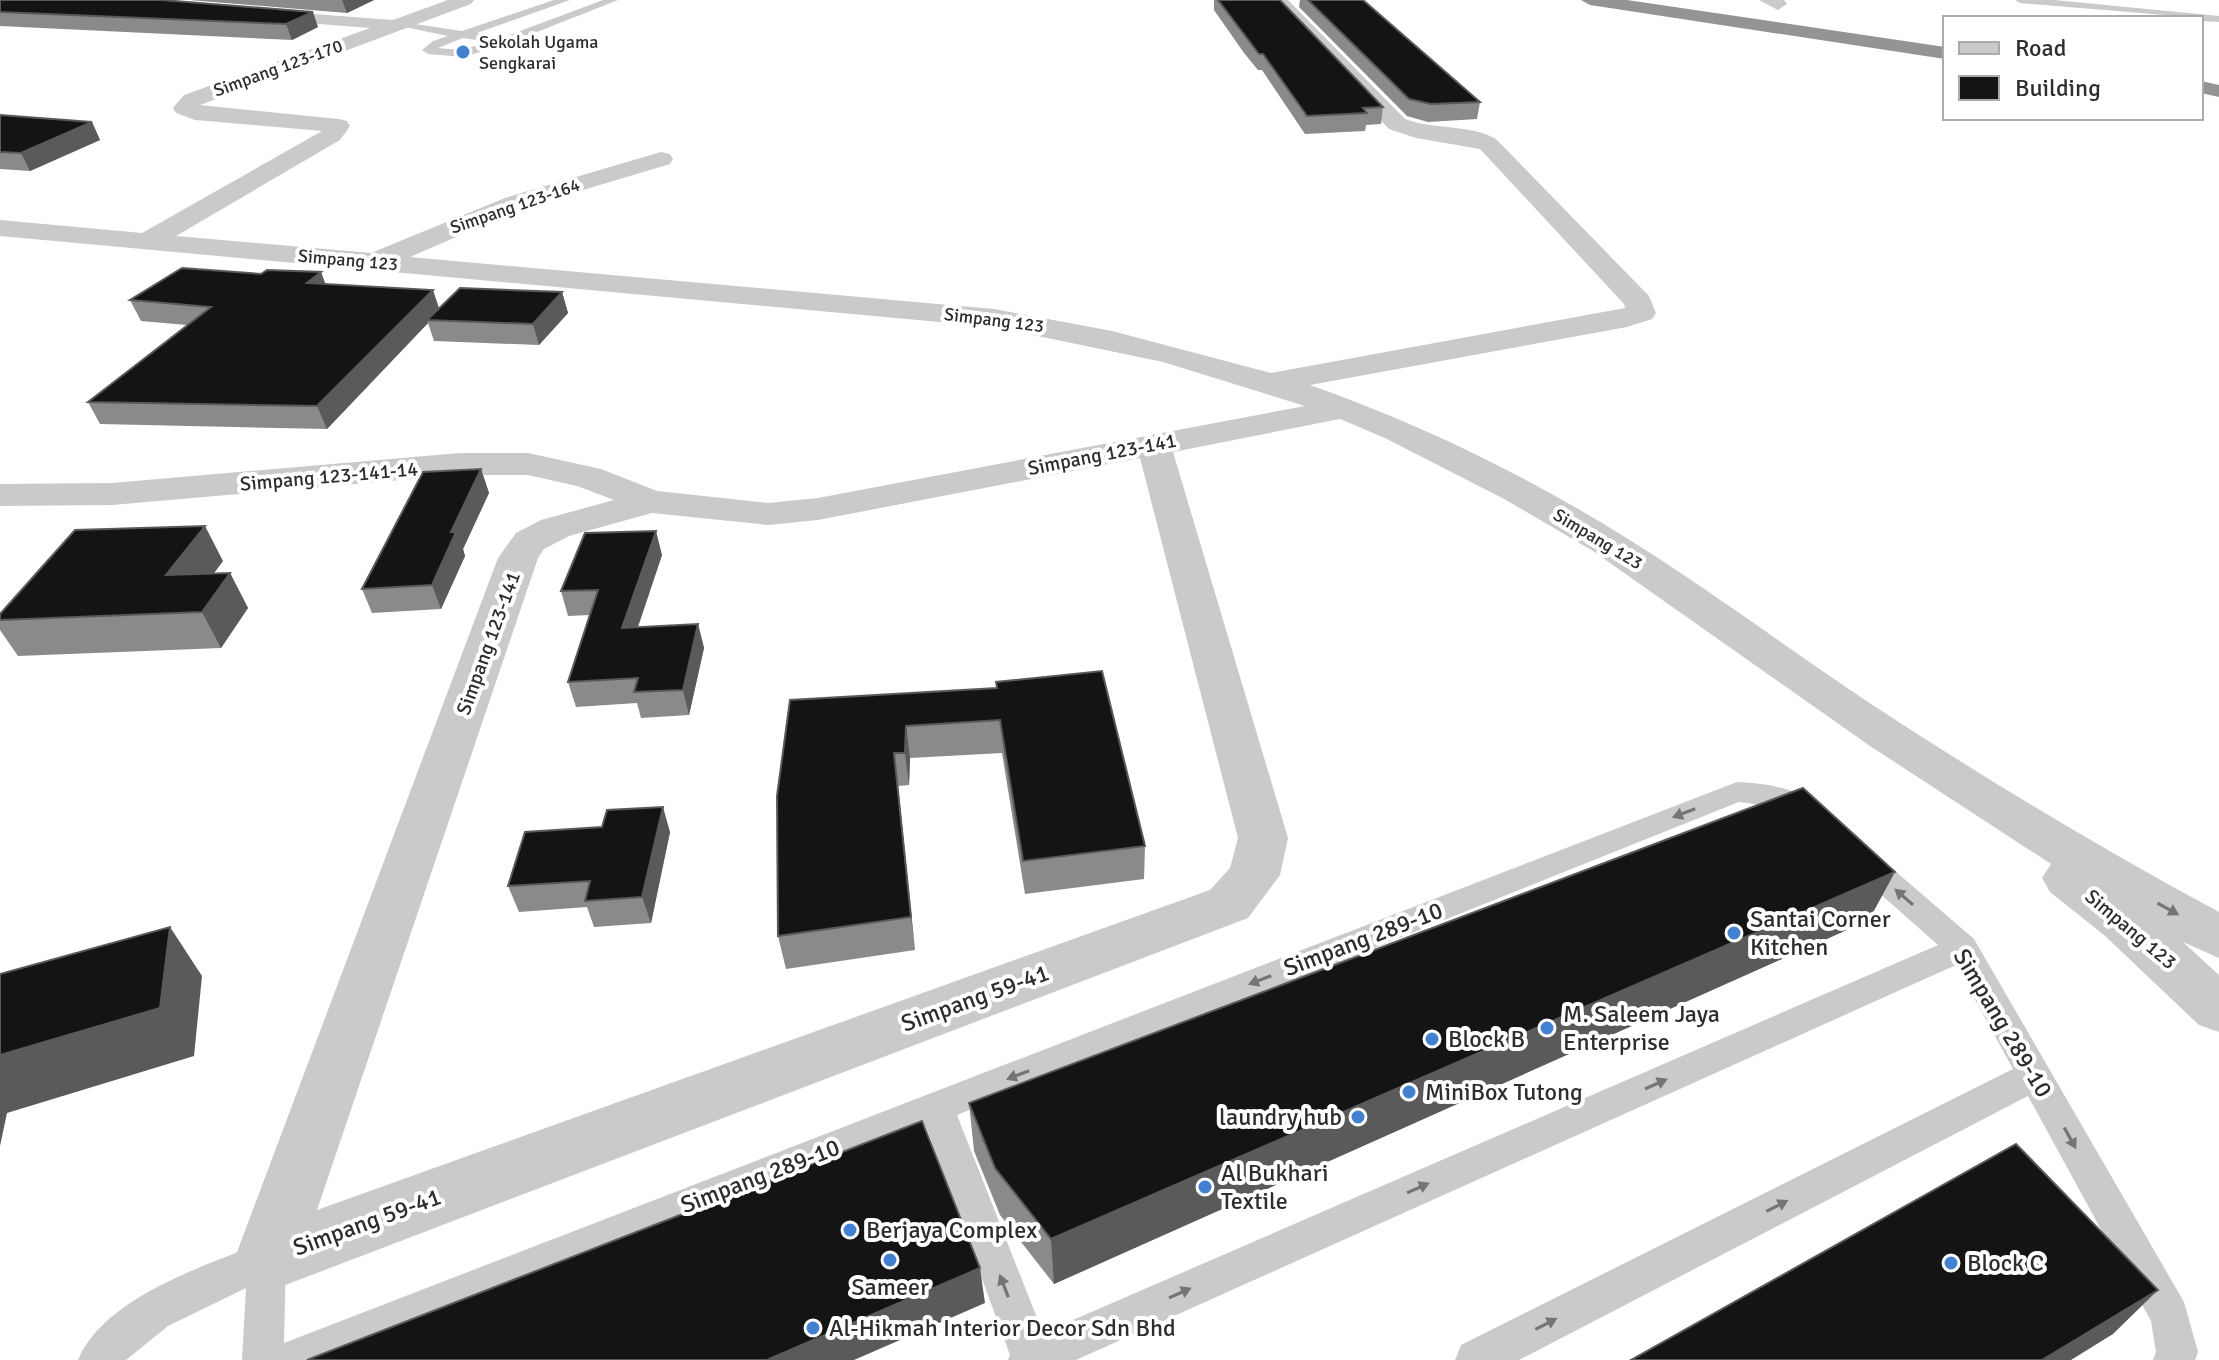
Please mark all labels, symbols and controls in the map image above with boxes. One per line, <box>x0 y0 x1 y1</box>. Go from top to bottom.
legend <box>1943 16 2203 120</box>
place label: Sekolah Ugama Sengkarai <box>479 31 598 74</box>
text: Road <box>2015 33 2066 63</box>
street label: Simpang 123-170 <box>210 34 346 102</box>
marker: Sekolah Ugama Sengkarai <box>454 43 472 61</box>
text: Building <box>2015 73 2101 103</box>
street label: Simpang 123-164 <box>447 173 583 239</box>
street label: Simpang 123 <box>297 245 399 275</box>
street label: Simpang 123 <box>943 303 1045 337</box>
street label: Simpang 123-141 <box>1026 428 1179 481</box>
street label: Simpang 123-141-14 <box>239 456 419 497</box>
street label: Simpang 123 <box>1549 504 1647 574</box>
street label: Simpang 123-141 <box>451 568 526 718</box>
one-way arrow <box>1672 807 1696 820</box>
street label: Simpang 123 <box>2080 884 2181 975</box>
one-way arrow <box>1894 889 1914 906</box>
street label: Simpang 289-10 <box>1279 895 1447 983</box>
one-way arrow <box>2156 903 2179 916</box>
place label: Santai Corner Kitchen <box>1750 904 1891 962</box>
marker: Santai Corner Kitchen <box>1725 924 1743 942</box>
street label: Simpang 289-10 <box>1947 943 2059 1103</box>
street label: Simpang 59-41 <box>897 957 1053 1039</box>
one-way arrow <box>1248 974 1272 987</box>
place label: M. Saleem Jaya Enterprise <box>1563 999 1720 1057</box>
marker: M. Saleem Jaya Enterprise <box>1538 1019 1556 1037</box>
place label: Block B <box>1448 1024 1525 1054</box>
marker: Block B <box>1423 1030 1441 1048</box>
one-way arrow <box>1006 1069 1030 1082</box>
place label: MiniBox Tutong <box>1425 1077 1583 1107</box>
one-way arrow <box>1644 1077 1668 1090</box>
marker: MiniBox Tutong <box>1400 1083 1418 1101</box>
place label: laundry hub <box>1219 1102 1342 1132</box>
marker: laundry hub <box>1349 1108 1367 1126</box>
one-way arrow <box>2063 1127 2077 1149</box>
street label: Simpang 289-10 <box>676 1132 844 1220</box>
place label: Al Bukhari Textile <box>1221 1158 1328 1216</box>
marker: Al Bukhari Textile <box>1196 1178 1214 1196</box>
street label: Simpang 59-41 <box>289 1181 445 1263</box>
one-way arrow <box>1406 1182 1430 1195</box>
one-way arrow <box>1766 1200 1789 1213</box>
place label: Berjaya Complex <box>866 1215 1037 1245</box>
marker: Berjaya Complex <box>841 1221 859 1239</box>
place label: Block C <box>1967 1248 2044 1278</box>
marker: Sameer <box>881 1251 899 1269</box>
marker: Block C <box>1942 1254 1960 1272</box>
place label: Sameer <box>851 1272 929 1302</box>
one-way arrow <box>997 1274 1010 1298</box>
one-way arrow <box>1169 1287 1192 1300</box>
place label: Al-Hikmah Interior Decor Sdn Bhd <box>829 1313 1176 1343</box>
one-way arrow <box>1534 1318 1557 1331</box>
marker: Al-Hikmah Interior Decor Sdn Bhd <box>804 1319 822 1337</box>

